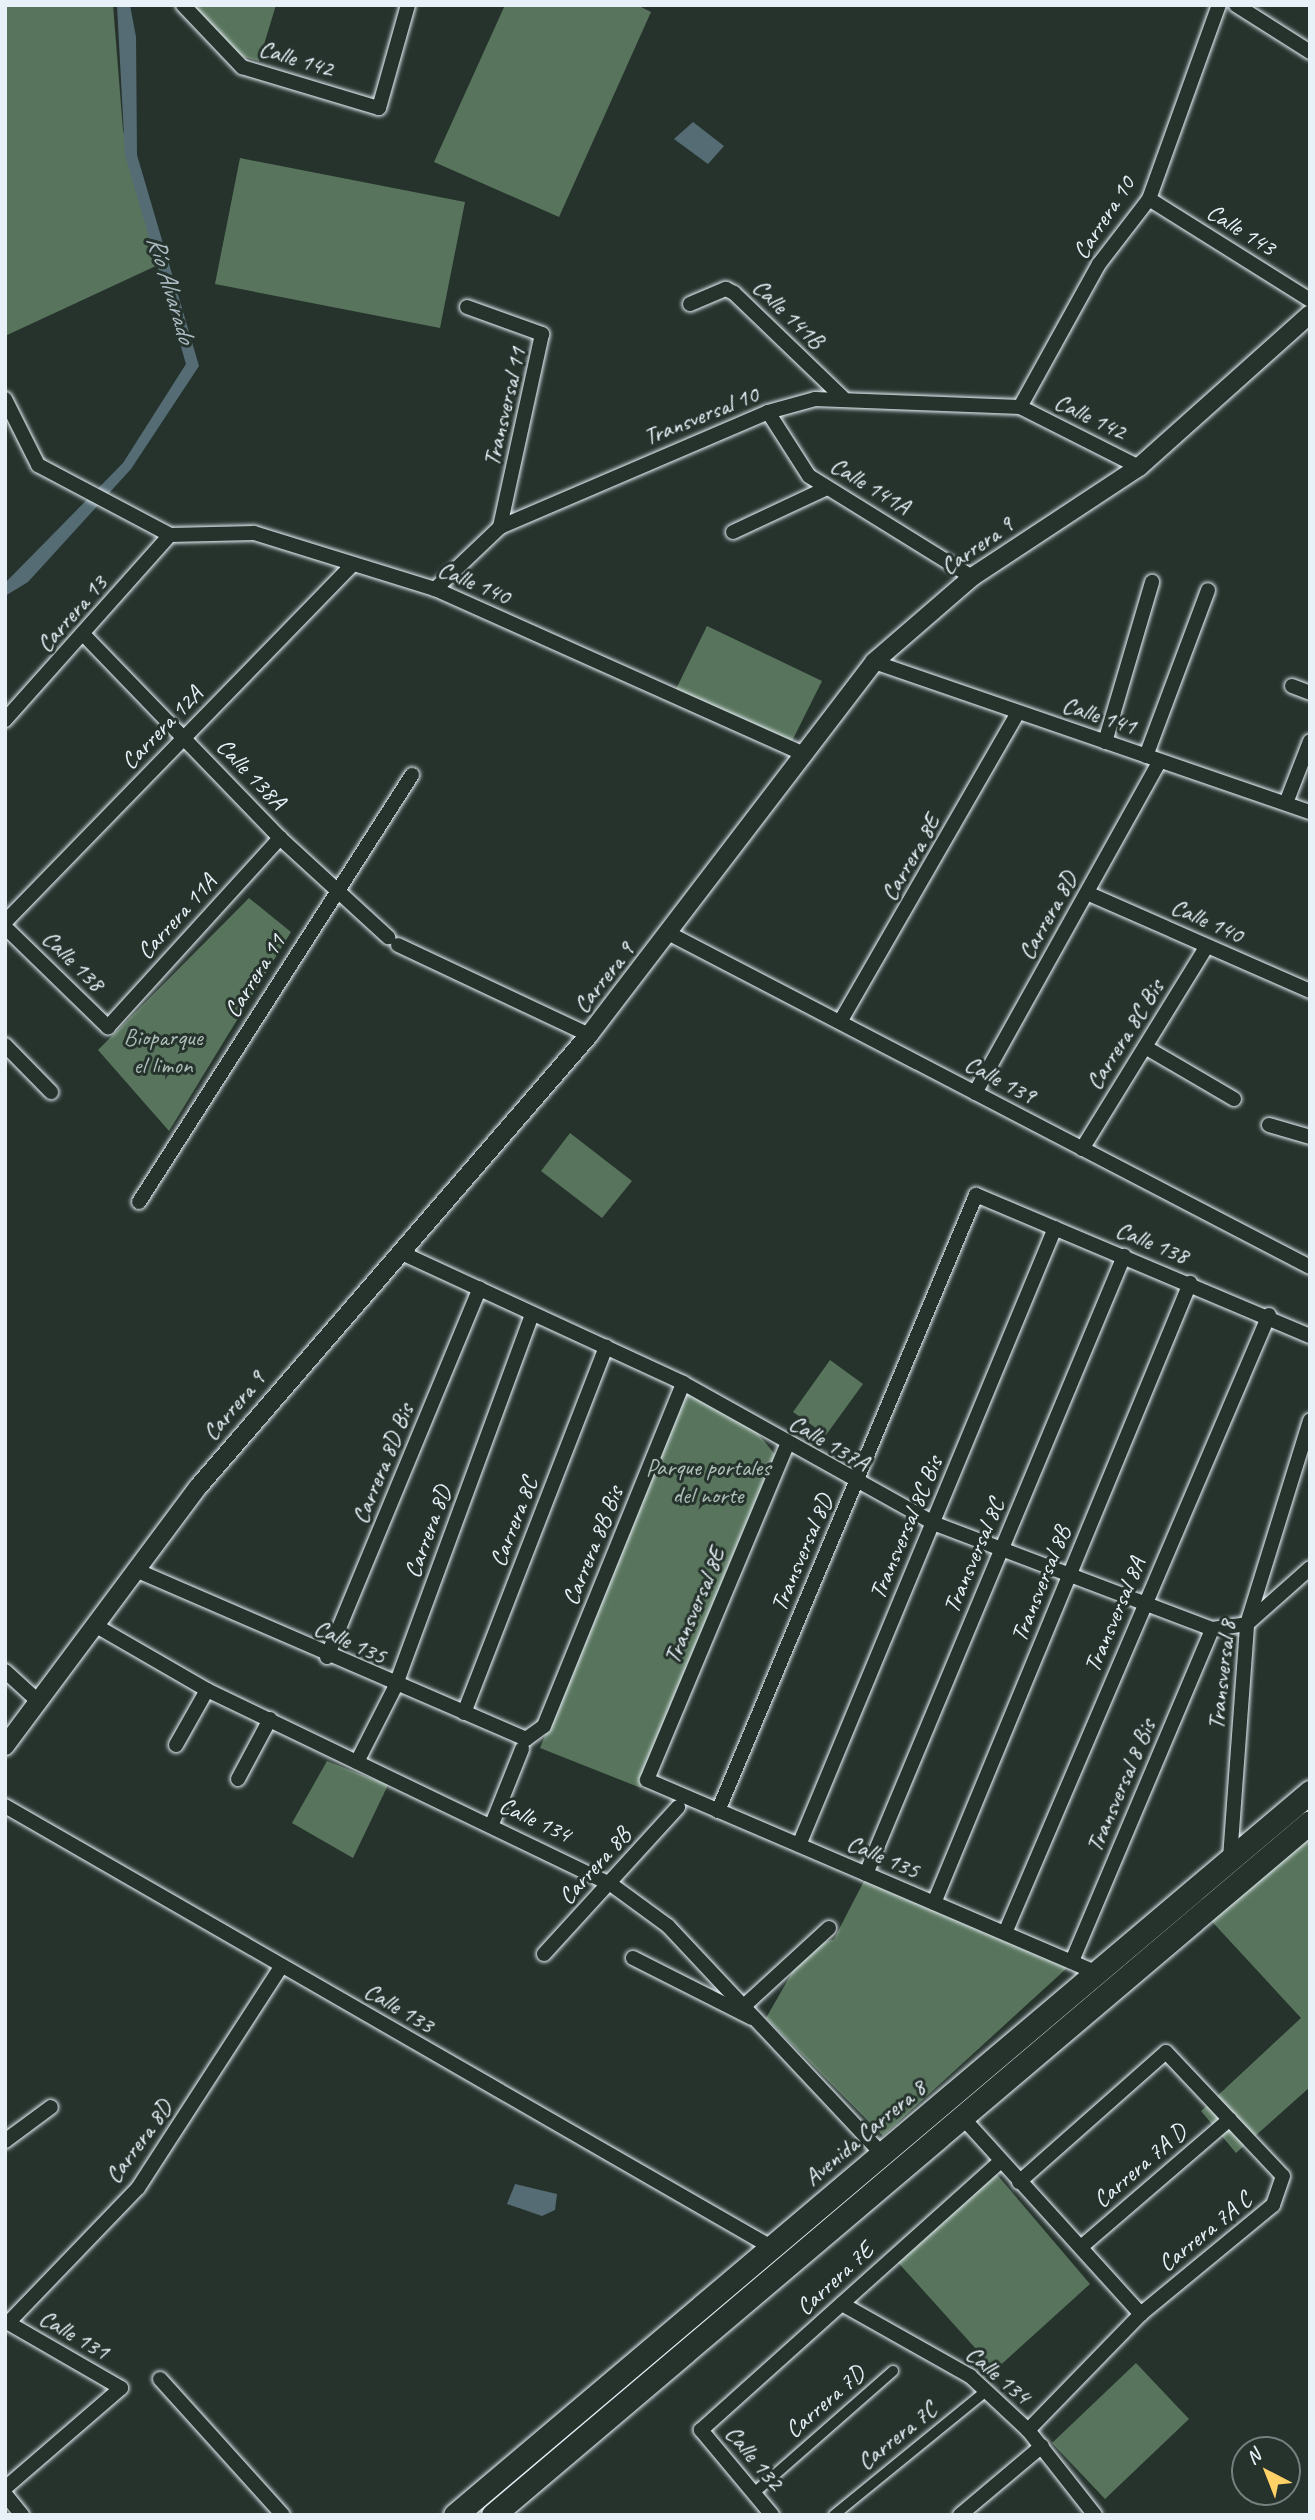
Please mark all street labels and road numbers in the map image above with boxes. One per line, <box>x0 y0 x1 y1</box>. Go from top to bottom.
street label: Calle 142 <box>255 34 337 84</box>
street label: Carrera 10 <box>1067 171 1141 265</box>
street label: Calle 143 <box>1201 198 1281 262</box>
street label: Calle 141B <box>746 273 830 355</box>
street label: Transversal 11 <box>477 345 533 469</box>
street label: Transversal 10 <box>640 380 762 452</box>
street label: Calle 142 <box>1050 387 1130 447</box>
street label: Calle 141A <box>825 451 915 521</box>
street label: Carrera 9 <box>935 511 1019 581</box>
street label: Calle 140 <box>433 555 515 611</box>
street label: Carrera 13 <box>31 570 113 658</box>
street label: Carrera 12A <box>115 680 209 776</box>
street label: Calle 141 <box>1058 691 1140 741</box>
street label: Calle 138A <box>210 732 292 816</box>
street label: Carrera 8E <box>875 810 947 906</box>
street label: Carrera 8D <box>1012 867 1084 965</box>
street label: Carrera 11A <box>131 868 223 966</box>
street label: Calle 140 <box>1166 892 1248 950</box>
street label: Calle 138 <box>36 924 110 998</box>
street label: Carrera 11 <box>218 929 292 1023</box>
street label: Carrera 9 <box>567 937 641 1019</box>
street label: Carrera 8C Bis <box>1080 975 1170 1095</box>
street label: Calle 139 <box>960 1049 1040 1111</box>
street label: Calle 138 <box>1111 1215 1193 1271</box>
street label: Carrera 9 <box>197 1365 271 1447</box>
street label: Carrera 8D Bis <box>346 1400 420 1528</box>
street label: Calle 137A <box>784 1409 874 1477</box>
street label: Transversal 8C Bis <box>863 1452 949 1604</box>
street label: Carrera 8C <box>484 1473 544 1571</box>
street label: Carrera 8D <box>398 1482 458 1582</box>
street label: Carrera 8B Bis <box>556 1482 630 1610</box>
street label: Transversal 8D <box>765 1490 839 1616</box>
street label: Transversal 8C <box>937 1494 1011 1618</box>
street label: Transversal 8B <box>1005 1522 1077 1646</box>
street label: Transversal 8E <box>658 1544 732 1668</box>
street label: Transversal 8A <box>1078 1553 1152 1677</box>
street label: Calle 135 <box>309 1613 391 1671</box>
street label: Transversal 8 <box>1202 1619 1242 1731</box>
street label: Transversal 8 Bis <box>1080 1715 1162 1857</box>
street label: Calle 134 <box>495 1791 575 1849</box>
street label: Carrera 8B <box>553 1821 637 1911</box>
street label: Calle 135 <box>842 1829 924 1885</box>
street label: Calle 133 <box>359 1977 439 2039</box>
street label: Avenida Carrera 8 <box>798 2074 932 2192</box>
street label: Carrera 8D <box>99 2095 179 2189</box>
street label: Carrera 7A D <box>1088 2118 1192 2214</box>
street label: Carrera 7A C <box>1153 2186 1257 2278</box>
street label: Carrera 7E <box>791 2236 879 2322</box>
street label: Calle 131 <box>34 2304 114 2366</box>
street label: Calle 134 <box>960 2340 1036 2410</box>
street label: Carrera 7D <box>779 2360 871 2444</box>
street label: Carrera 7C <box>852 2395 942 2477</box>
street label: Calle 132 <box>719 2420 789 2496</box>

